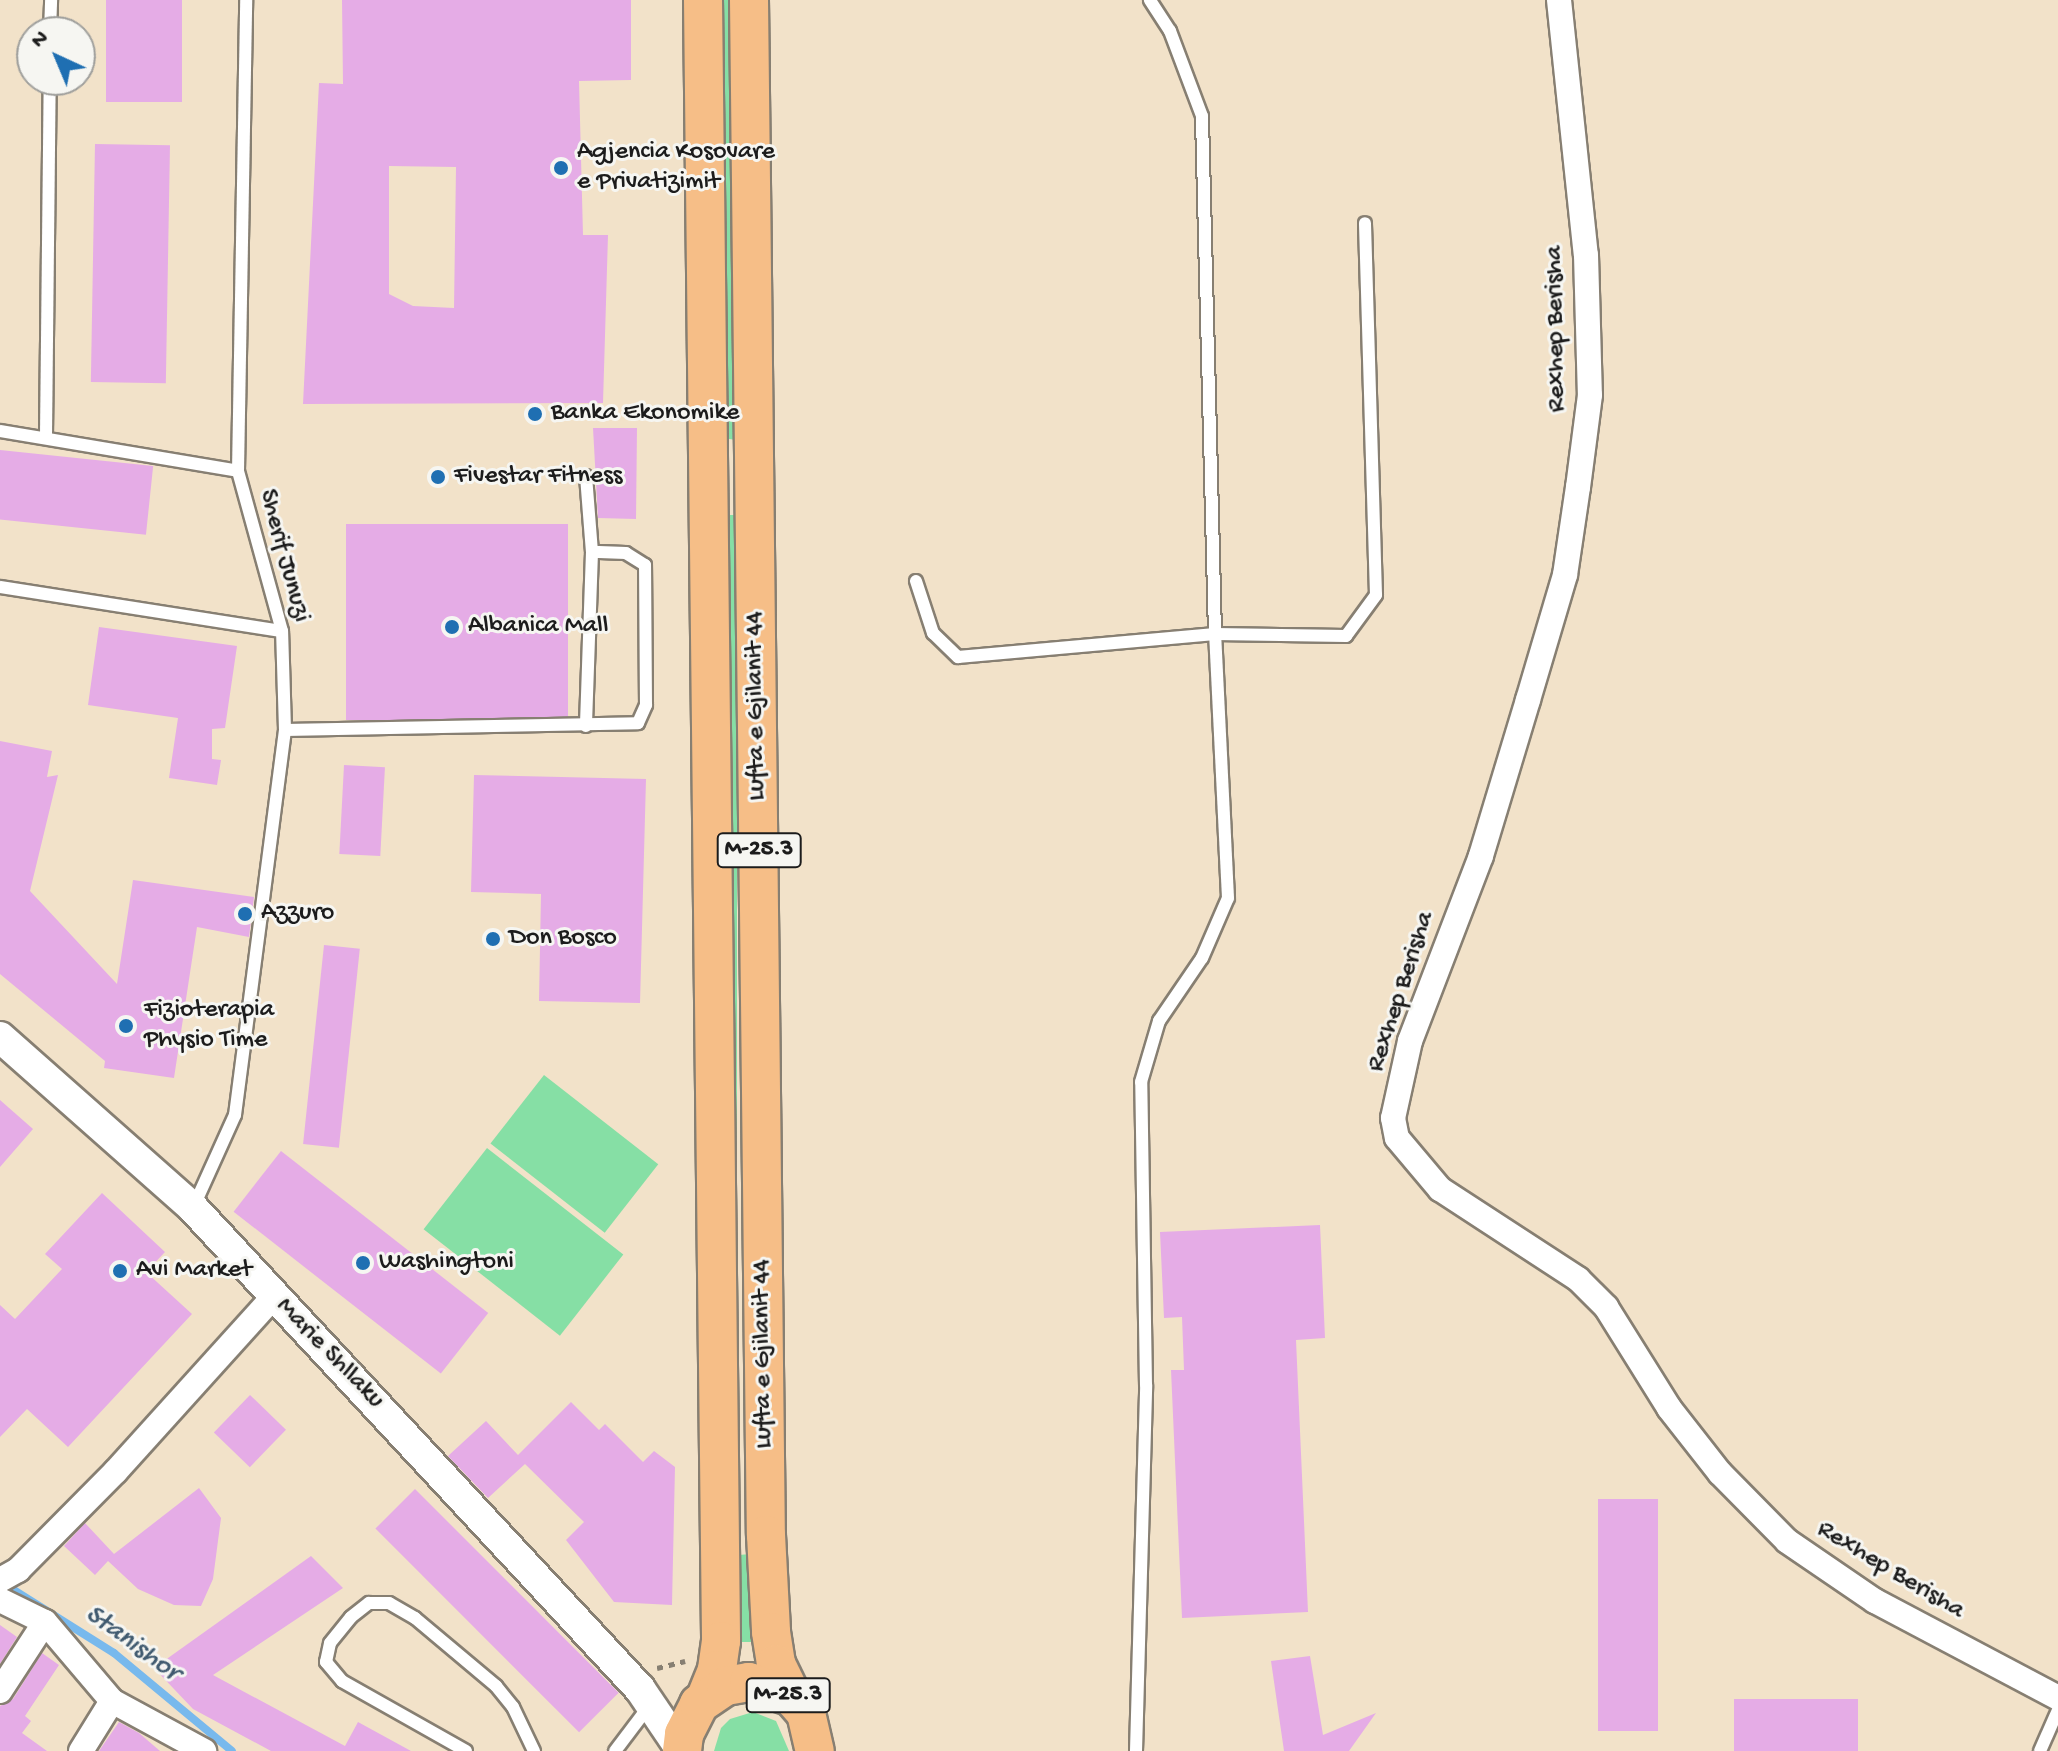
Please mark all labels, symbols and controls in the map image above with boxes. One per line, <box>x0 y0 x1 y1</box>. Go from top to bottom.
north arrow <box>16 16 96 96</box>
text: N <box>27 26 55 55</box>
place label: Agjencia Kosovare e Privatizimit <box>577 137 775 198</box>
marker: Agjencia Kosovare e Privatizimit <box>552 159 570 177</box>
street label: Rexhep Berisha <box>1540 245 1574 413</box>
place label: Banka Ekonomike <box>551 398 740 430</box>
marker: Banka Ekonomike <box>526 405 544 423</box>
place label: Fivestar Fitness <box>454 461 622 493</box>
marker: Fivestar Fitness <box>429 468 447 486</box>
street label: Sherif Junuzi <box>250 486 316 626</box>
place label: Albanica Mall <box>468 611 609 643</box>
street label: Lufta e Gjilanit 44 <box>740 611 774 801</box>
marker: Albanica Mall <box>443 618 461 636</box>
road number: M-25.3 <box>715 830 803 870</box>
place label: Azzuro <box>261 898 334 930</box>
marker: Azzuro <box>236 905 254 923</box>
street label: Rexhep Berisha <box>1361 908 1443 1076</box>
place label: Don Bosco <box>509 923 617 955</box>
marker: Don Bosco <box>484 930 502 948</box>
place label: Fizioterapia Physio Time <box>144 995 274 1056</box>
marker: Fizioterapia Physio Time <box>115 1015 137 1037</box>
place label: Washingtoni <box>379 1247 514 1279</box>
marker: Washingtoni <box>354 1254 372 1272</box>
place label: Avi Market <box>136 1255 252 1287</box>
street label: Lufta e Gjilanit 44 <box>747 1259 781 1449</box>
marker: Avi Market <box>111 1262 129 1280</box>
street label: Marie Shllaku <box>268 1292 390 1416</box>
street label: Rexhep Berisha <box>1811 1515 1969 1627</box>
water label: Stanishor <box>78 1598 186 1690</box>
road number: M-25.3 <box>744 1675 832 1715</box>

